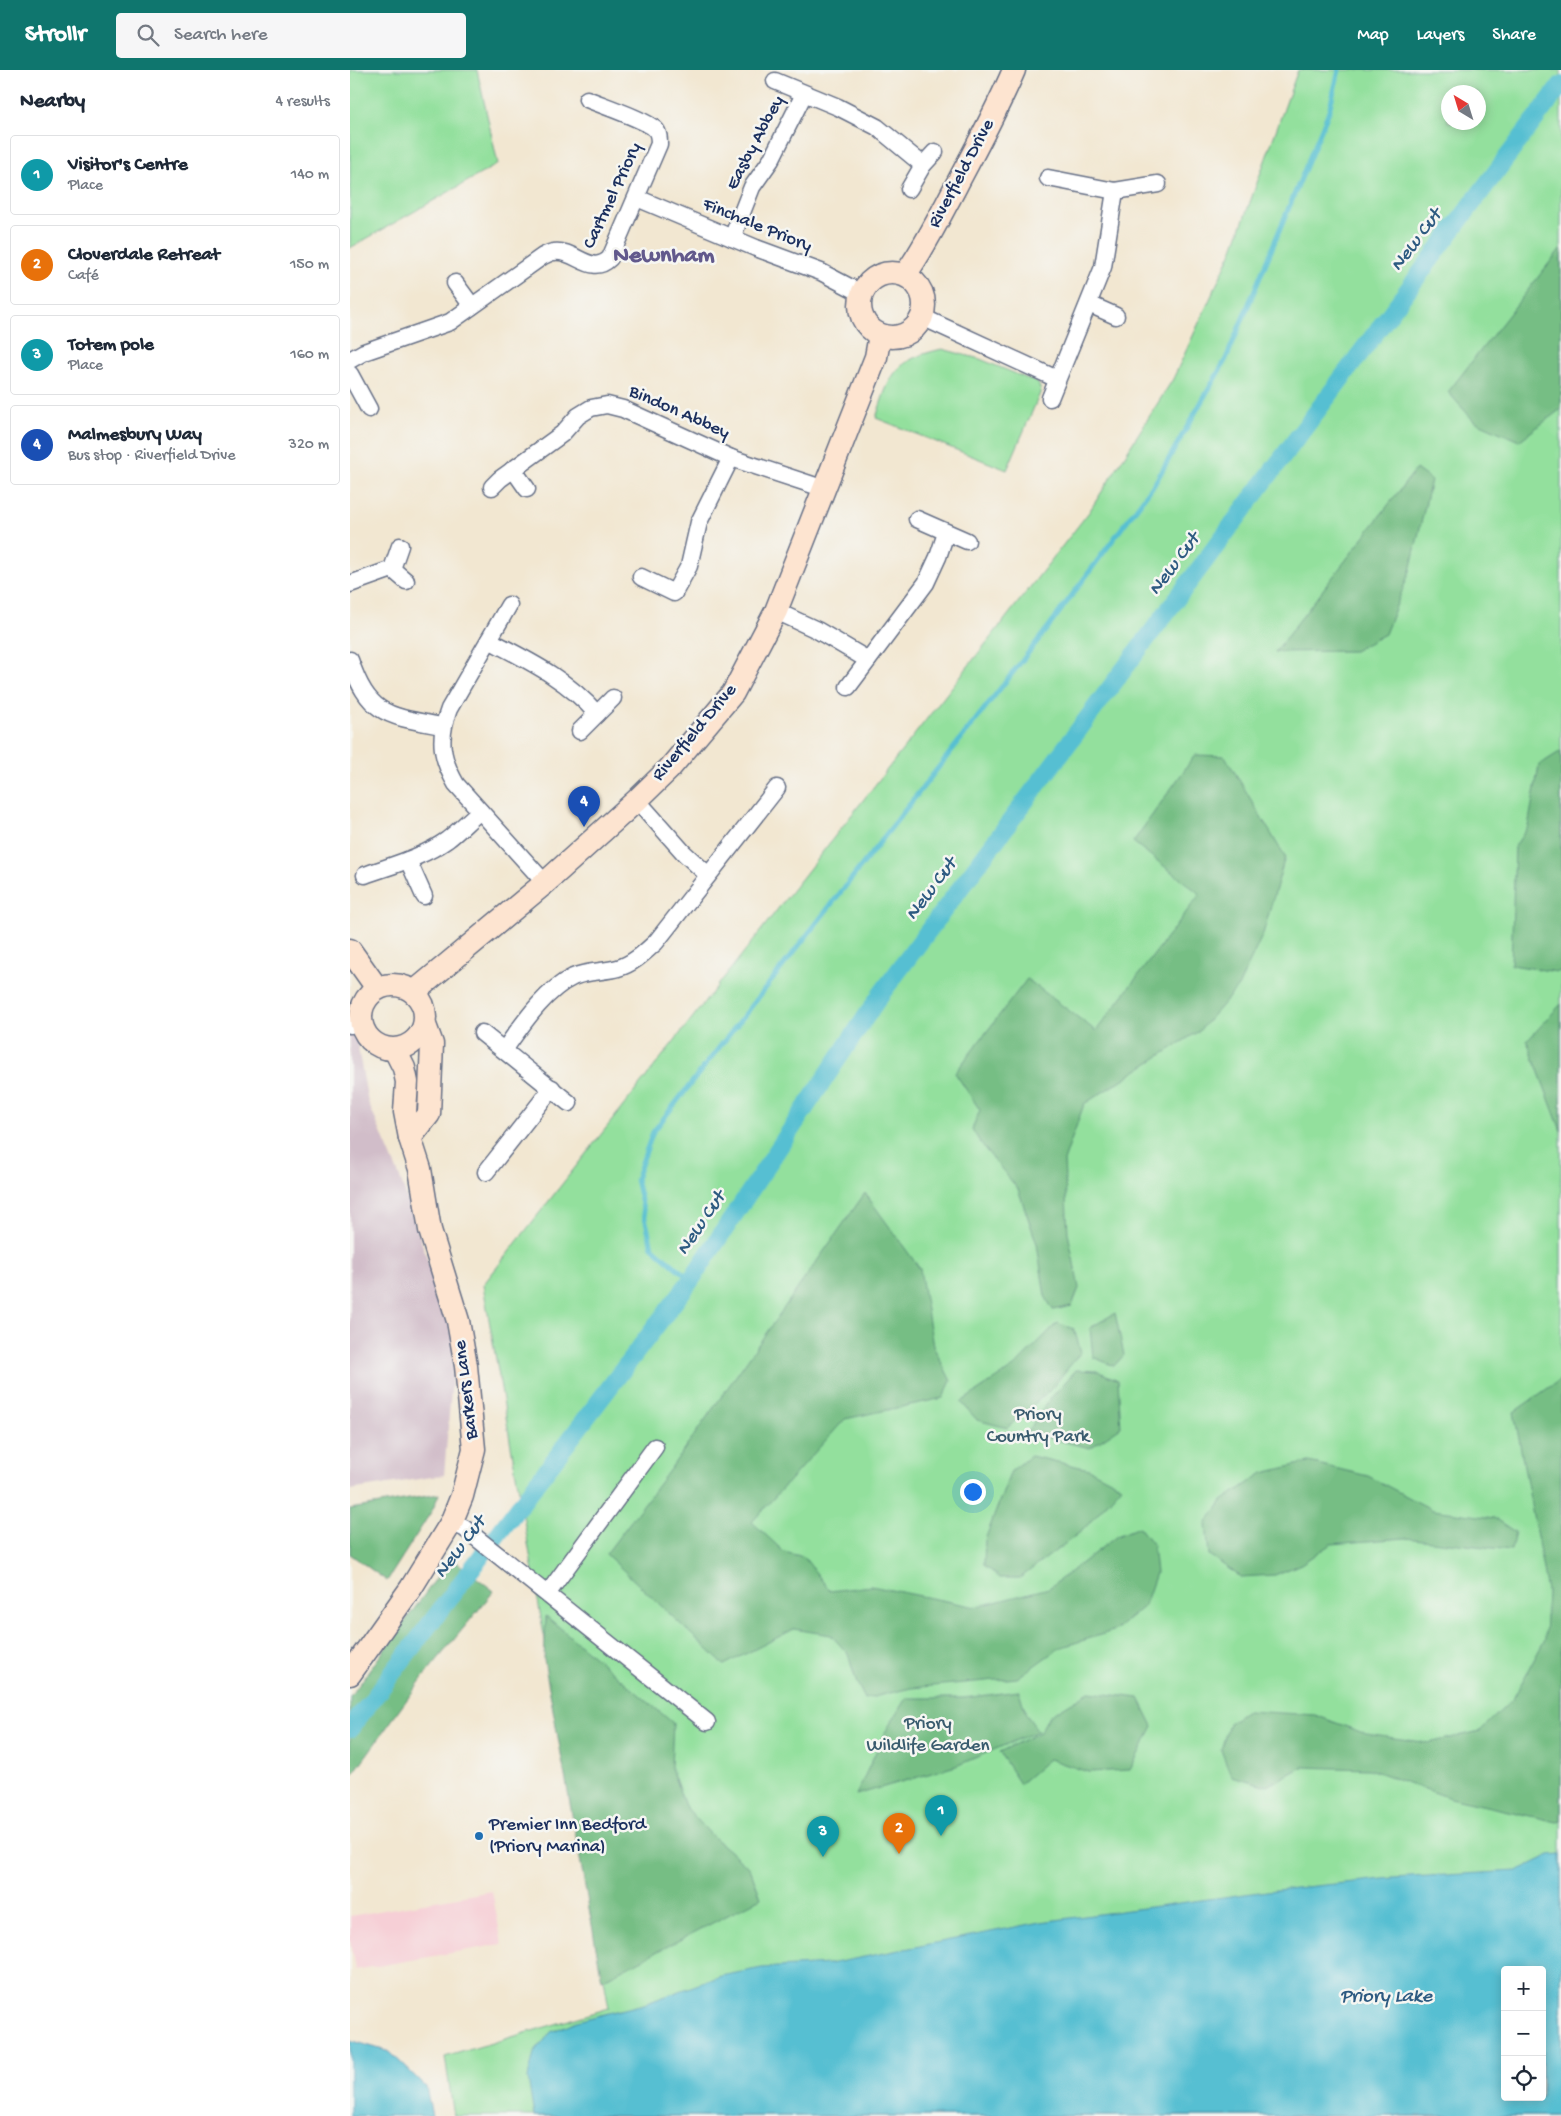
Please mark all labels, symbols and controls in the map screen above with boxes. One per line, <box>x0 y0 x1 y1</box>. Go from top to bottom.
search box <box>116 13 466 58</box>
text: Strollr <box>25 21 86 50</box>
icon: search <box>134 21 162 49</box>
text: Search here <box>174 24 268 47</box>
text: Map <box>1357 25 1389 46</box>
text: Layers <box>1417 25 1464 46</box>
text: Share <box>1492 25 1536 46</box>
north arrow <box>1441 85 1486 130</box>
text: Nearby <box>20 90 85 115</box>
street label: Easby Abbey <box>722 91 791 194</box>
text: 4 results <box>275 93 330 112</box>
street label: Riverfield Drive <box>924 115 1000 232</box>
street label: Cartmel Priory <box>578 139 648 253</box>
text: Visitor's Centre <box>68 154 188 177</box>
text: 1 <box>34 166 40 185</box>
text: 140 m <box>291 166 329 185</box>
text: Place <box>68 177 103 196</box>
street label: Finchale Priory <box>698 193 816 259</box>
water label: New Cut <box>1386 202 1450 277</box>
district label: Newnham <box>613 242 715 271</box>
text: Cloverdale Retreat <box>68 244 220 267</box>
text: 2 <box>33 256 41 275</box>
text: 150 m <box>290 256 329 275</box>
text: Café <box>68 267 99 286</box>
text: Totem pole <box>68 334 154 357</box>
text: 3 <box>33 346 41 365</box>
text: 160 m <box>290 346 329 365</box>
text: Place <box>68 357 103 376</box>
street label: Bindon Abbey <box>624 380 734 446</box>
text: Malmesbury Way <box>68 424 202 447</box>
text: 4 <box>33 436 41 455</box>
text: 320 m <box>289 436 329 455</box>
text: Bus stop · Riverfield Drive <box>68 447 236 466</box>
water label: New Cut <box>1144 526 1208 601</box>
street label: Riverfield Drive <box>648 680 742 786</box>
pin: 4 <box>568 786 600 827</box>
water label: New Cut <box>901 851 965 926</box>
water label: New Cut <box>672 1185 734 1260</box>
street label: Barkers Lane <box>449 1339 485 1442</box>
park label: Priory Country Park <box>987 1404 1091 1449</box>
your location <box>960 1479 986 1505</box>
water label: New Cut <box>430 1509 494 1584</box>
park label: Priory Wildlife Garden <box>866 1713 990 1758</box>
pin: 1 <box>925 1795 957 1836</box>
pin: 2 <box>883 1813 915 1854</box>
place label: Premier Inn Bedford (Priory Marina) <box>488 1814 648 1859</box>
pin: 3 <box>807 1816 839 1857</box>
marker: Premier Inn Bedford (Priory Marina) <box>473 1830 485 1842</box>
map controls <box>1501 1966 1546 2101</box>
button: + <box>1501 1966 1546 2011</box>
water label: Priory Lake <box>1340 1986 1433 2009</box>
button: − <box>1501 2011 1546 2056</box>
button: locate <box>1501 2056 1546 2101</box>

